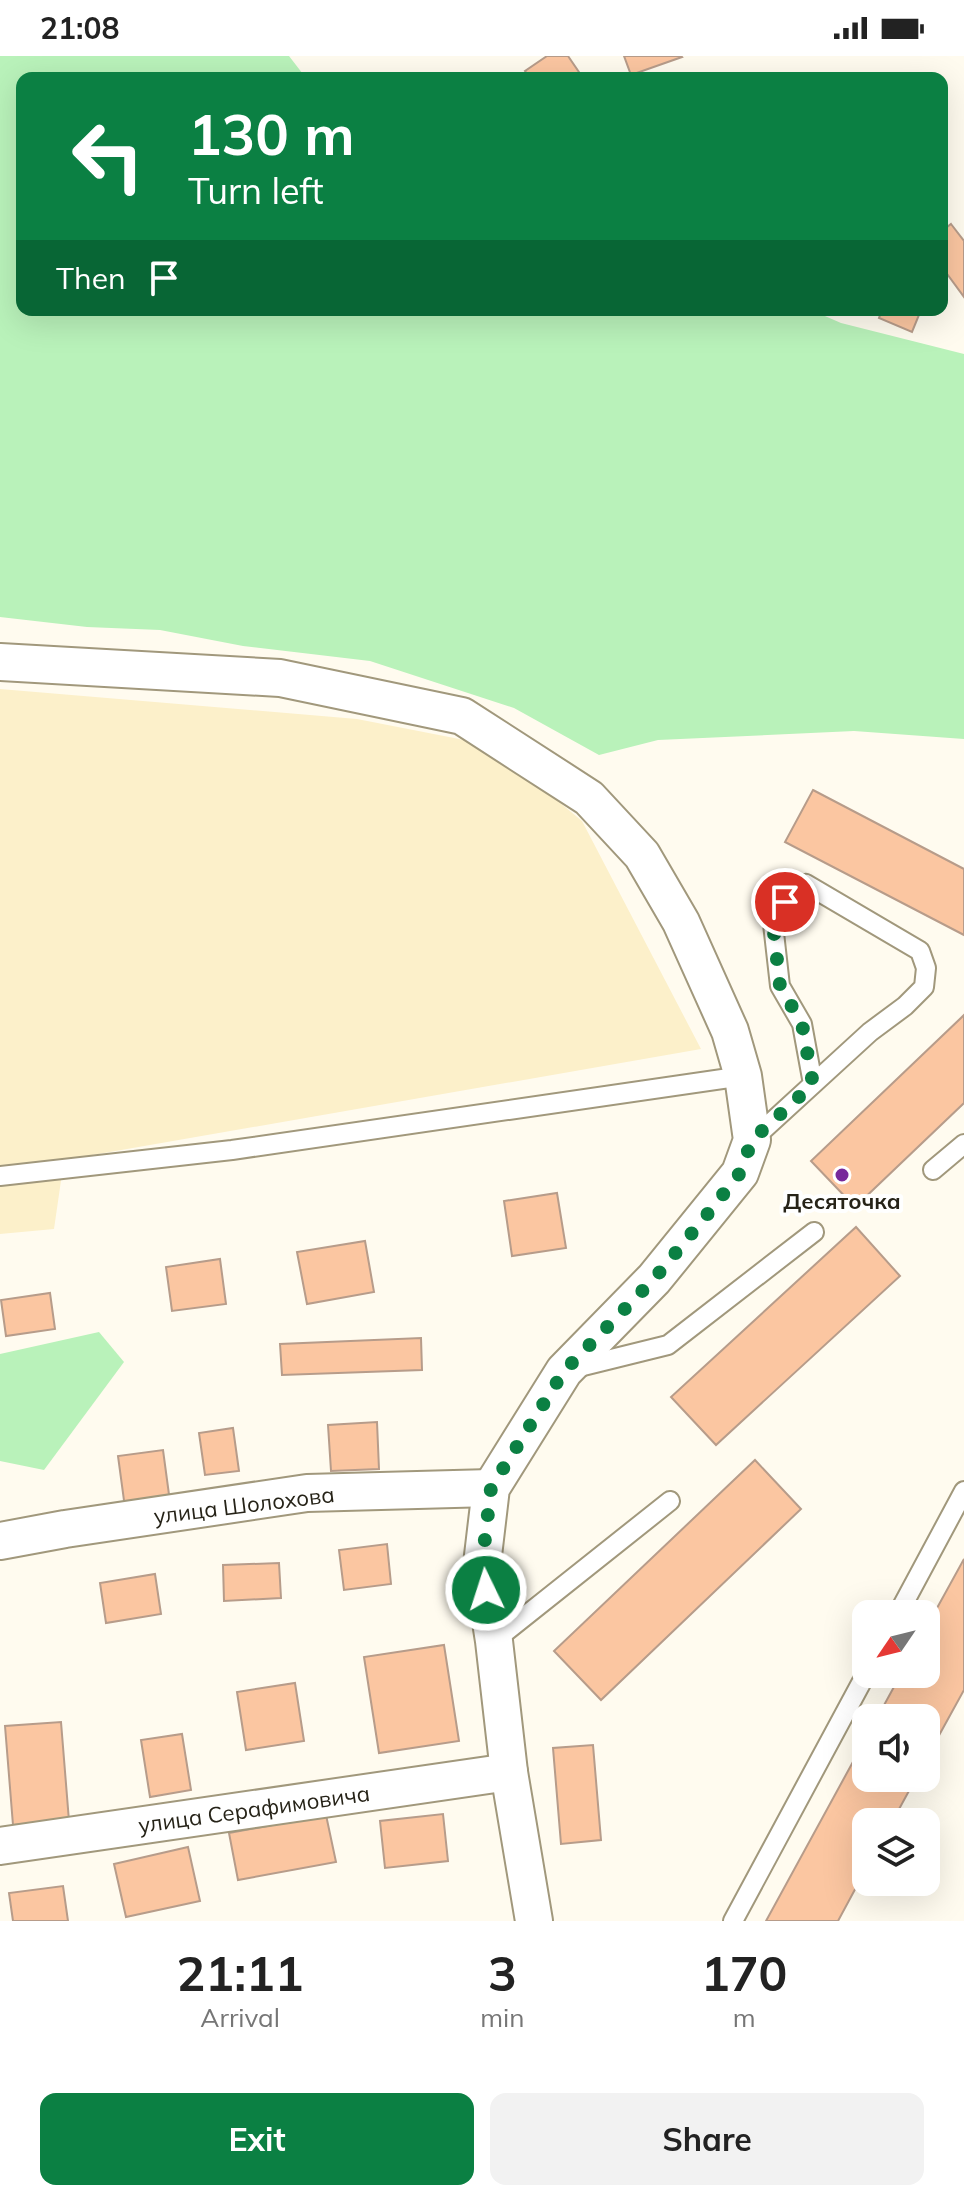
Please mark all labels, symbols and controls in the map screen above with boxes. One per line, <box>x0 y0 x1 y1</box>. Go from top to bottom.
text: 21:08 <box>40 9 119 47</box>
text: 130 m <box>188 99 355 169</box>
icon: left <box>56 104 160 208</box>
text: Turn left <box>188 168 324 213</box>
icon: arrive <box>142 256 186 300</box>
text: Then <box>56 259 126 297</box>
pin <box>751 868 819 936</box>
icon: arrive <box>763 880 807 924</box>
marker: Десяточка <box>833 1166 851 1184</box>
place label: Десяточка <box>783 1187 901 1215</box>
street label: улица Шолохова <box>152 1480 336 1530</box>
position arrow <box>444 1548 528 1632</box>
north arrow <box>852 1600 940 1688</box>
map controls <box>852 1600 940 1896</box>
button: sound <box>852 1704 940 1792</box>
street label: улица Серафимовича <box>136 1779 372 1839</box>
button: layers <box>852 1808 940 1896</box>
text: 21:11 <box>177 1943 304 2003</box>
text: 3 <box>488 1943 517 2003</box>
text: 170 <box>701 1943 787 2003</box>
text: Arrival <box>200 2001 280 2034</box>
text: min <box>480 2001 524 2034</box>
text: m <box>733 2001 756 2034</box>
button: Exit <box>40 2093 474 2185</box>
button: Share <box>490 2093 924 2185</box>

